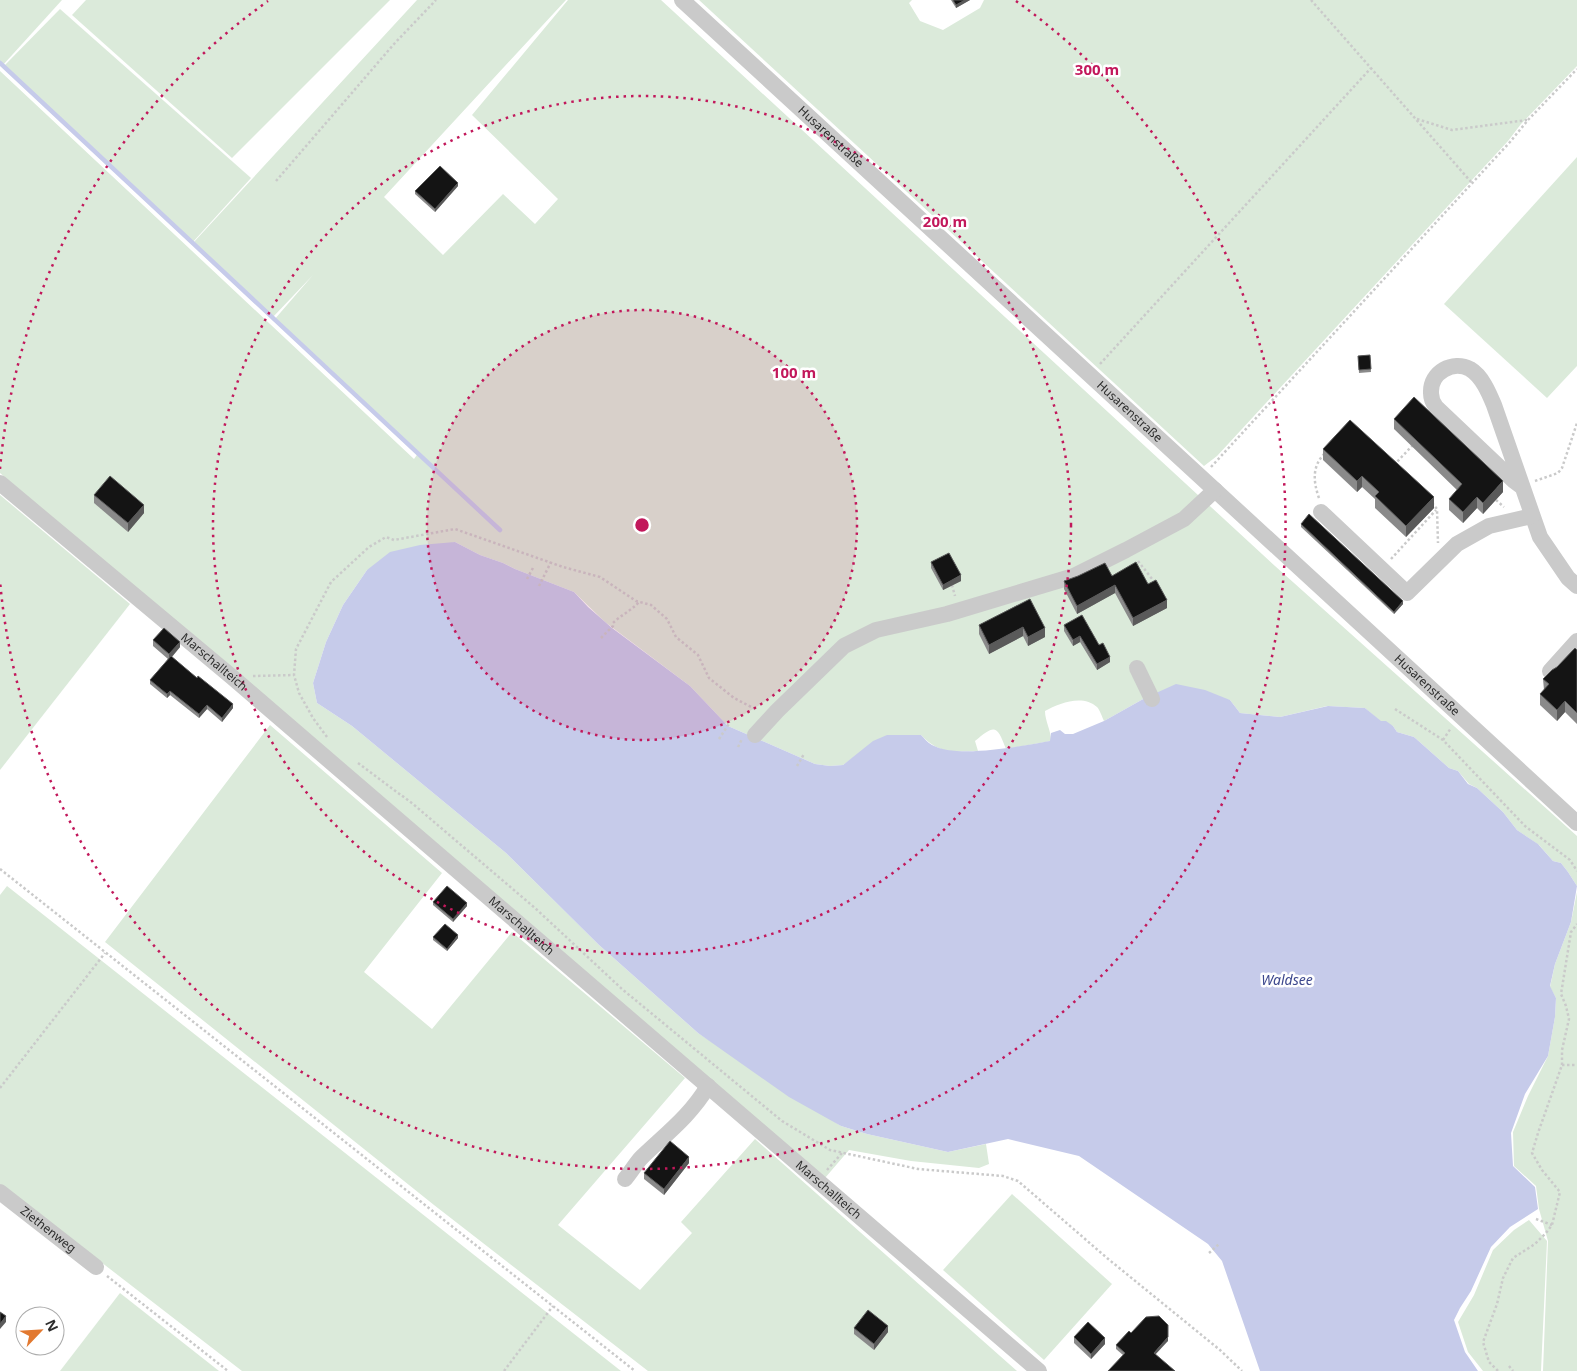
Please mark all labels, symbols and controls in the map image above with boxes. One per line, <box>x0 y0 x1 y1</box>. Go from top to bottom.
text: 300 m <box>1075 59 1119 79</box>
street label: Husarenstraße <box>794 102 868 171</box>
text: 200 m <box>923 211 967 231</box>
text: 100 m <box>772 362 816 382</box>
street label: Husarenstraße <box>1093 377 1167 446</box>
centre of rings <box>633 516 651 534</box>
street label: Marschallteich <box>177 629 251 694</box>
street label: Husarenstraße <box>1391 650 1464 719</box>
street label: Marschallteich <box>485 892 558 959</box>
water label: Waldsee <box>1261 970 1313 989</box>
street label: Marschallteich <box>792 1156 865 1223</box>
street label: Ziethenweg <box>17 1202 80 1256</box>
north arrow <box>15 1306 65 1356</box>
text: N <box>41 1316 63 1334</box>

